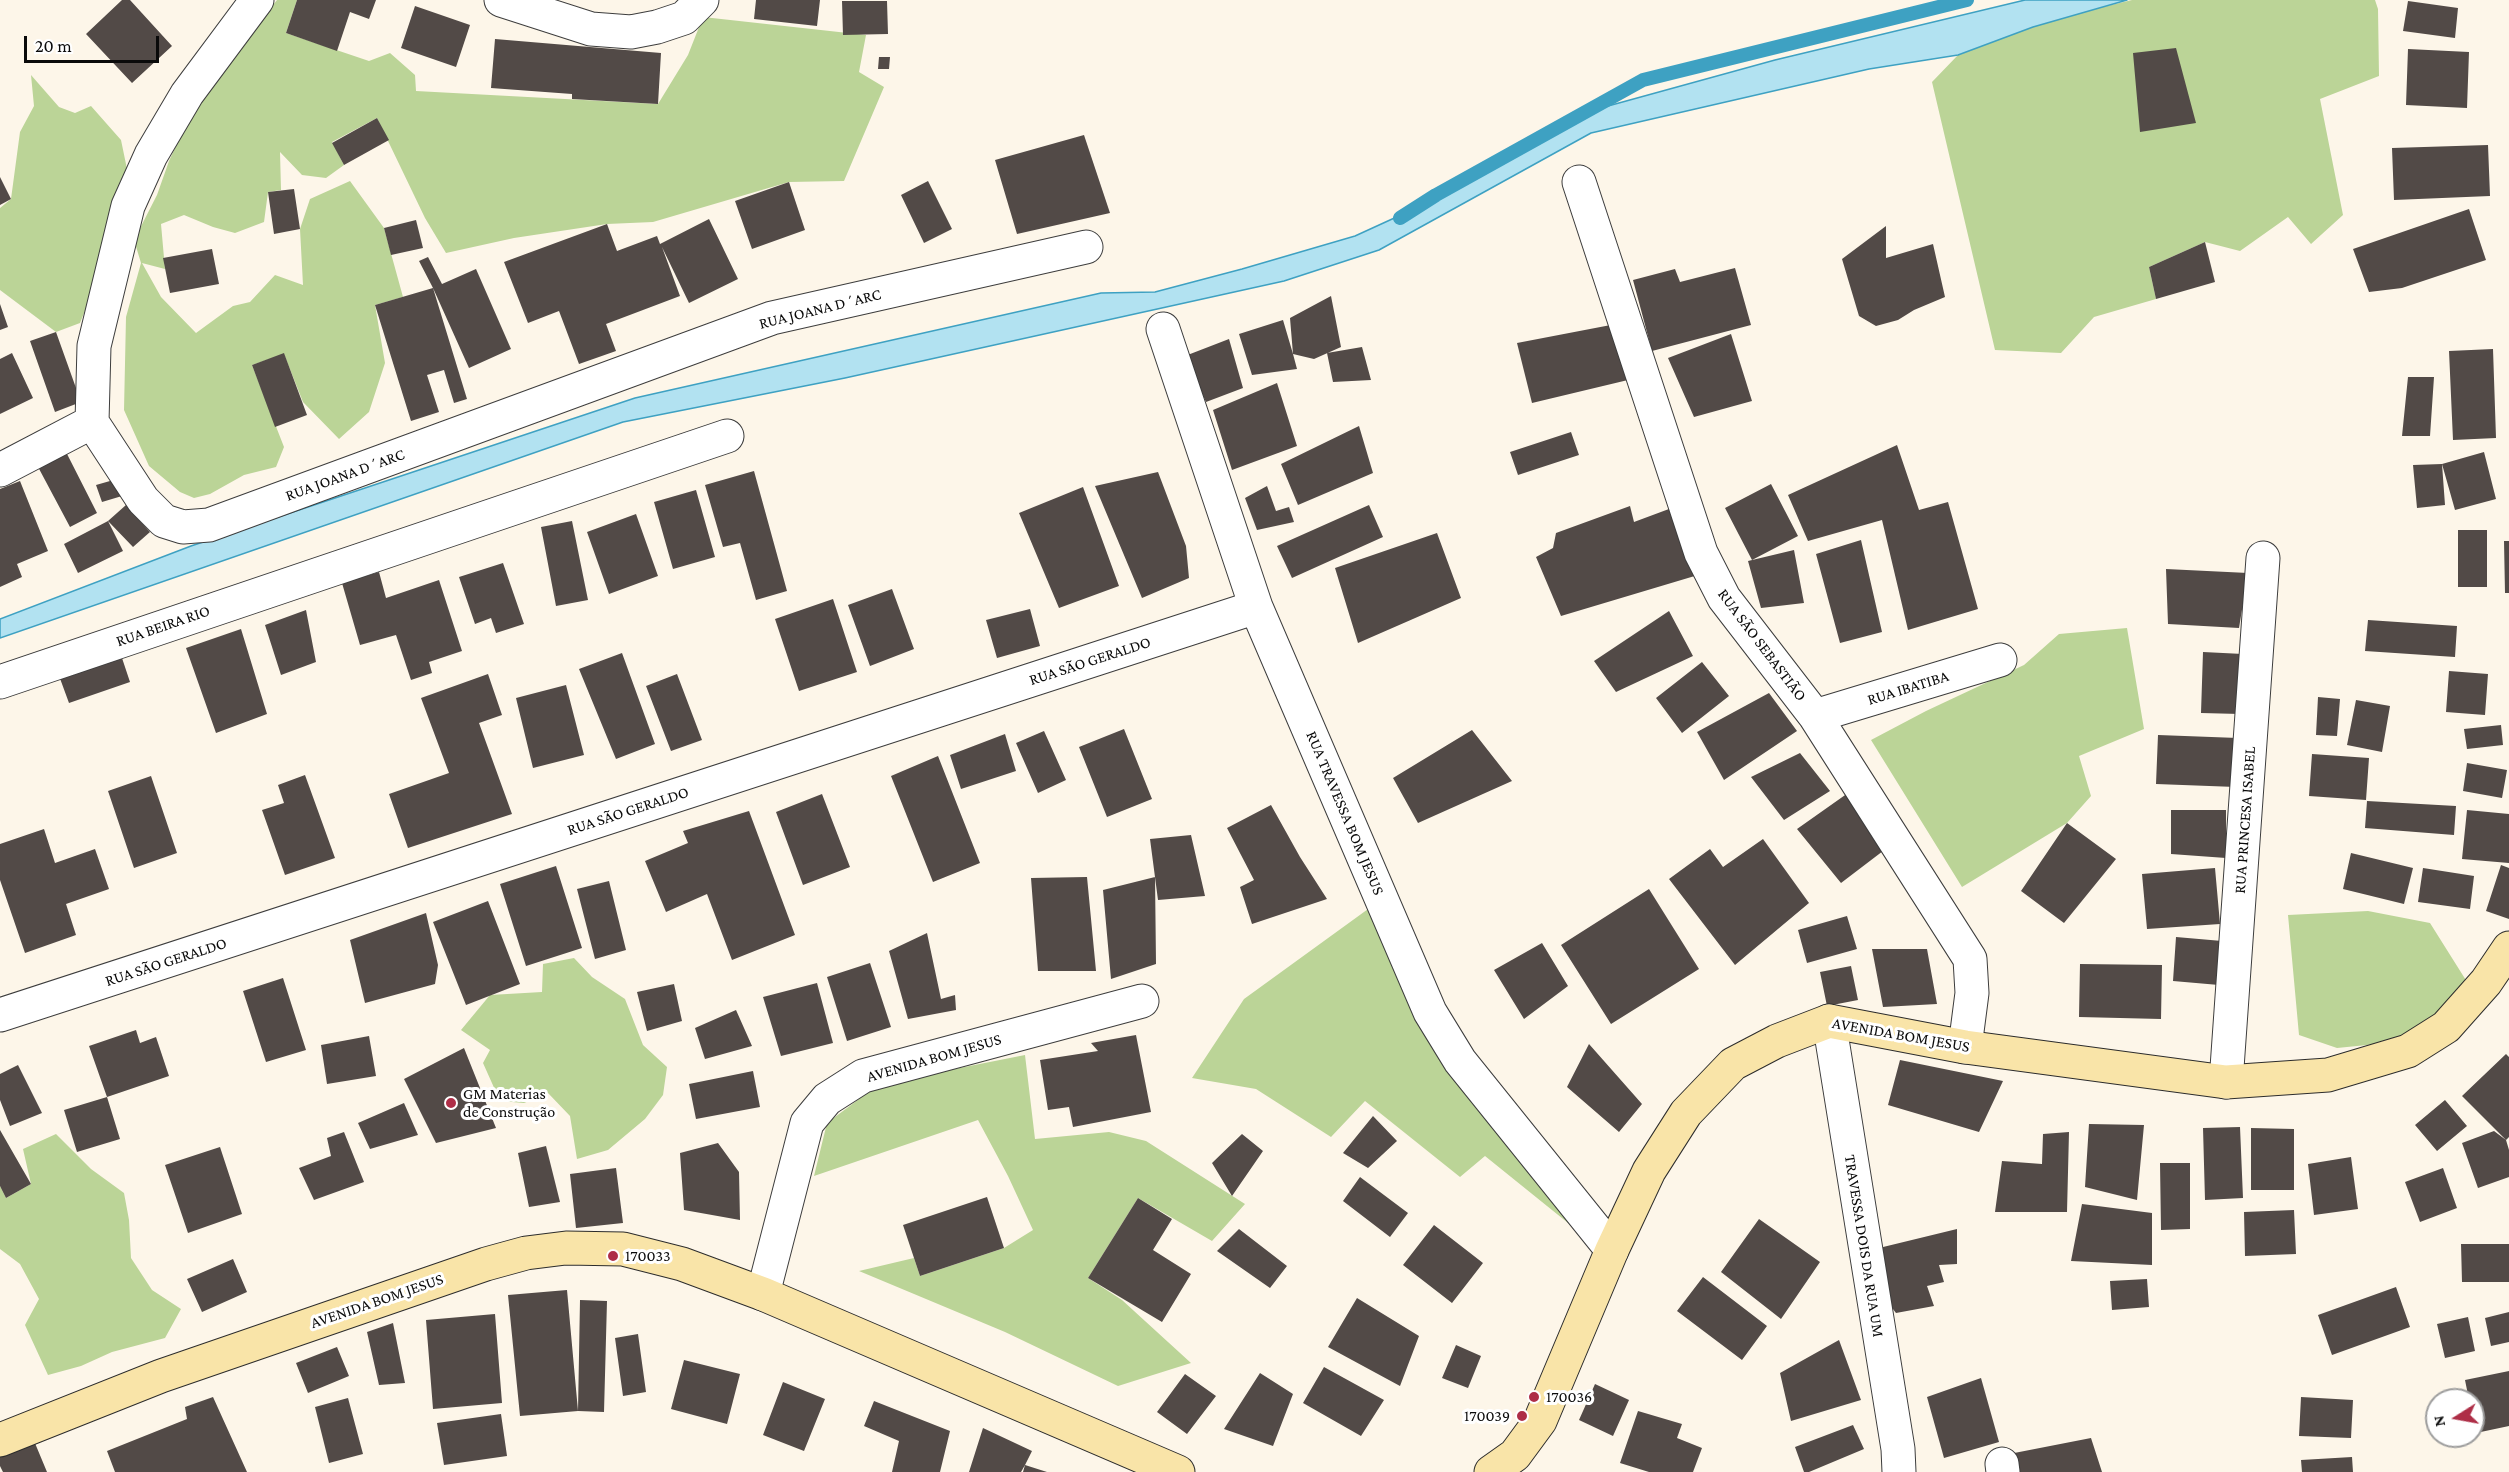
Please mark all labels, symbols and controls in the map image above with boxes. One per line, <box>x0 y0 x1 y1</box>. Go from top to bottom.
scale bar <box>27 24 162 62</box>
text: 20 m <box>35 36 72 56</box>
street label: RUA JOANA D´ARC <box>757 285 883 333</box>
street label: RUA JOANA D´ARC <box>283 445 407 505</box>
street label: RUA SÃO SEBASTIÃO <box>1714 585 1810 705</box>
street label: RUA BEIRA RIO <box>114 601 212 651</box>
street label: RUA SÃO GERALDO <box>1027 632 1153 690</box>
street label: RUA IBATIBA <box>1865 667 1951 709</box>
street label: RUA TRAVESSA BOM JESUS <box>1302 728 1388 898</box>
street label: RUA PRINCESA ISABEL <box>2230 746 2260 894</box>
street label: RUA SÃO GERALDO <box>565 782 691 840</box>
street label: RUA SÃO GERALDO <box>103 933 229 991</box>
street label: AVENIDA BOM JESUS <box>1831 1013 1971 1057</box>
street label: AVENIDA BOM JESUS <box>864 1030 1004 1086</box>
place label: GM Materias de Construção <box>463 1084 555 1122</box>
marker: GM Materias de Construção <box>444 1096 458 1110</box>
street label: TRAVESSA DOIS DA RUA UM <box>1840 1153 1888 1339</box>
place label: 170033 <box>625 1246 670 1266</box>
marker: 170033 <box>606 1249 620 1263</box>
street label: AVENIDA BOM JESUS <box>308 1269 446 1333</box>
place label: 170036 <box>1546 1387 1592 1407</box>
north arrow <box>2425 1388 2485 1448</box>
marker: 170036 <box>1527 1390 1541 1404</box>
place label: 170039 <box>1464 1406 1510 1426</box>
marker: 170039 <box>1515 1409 1529 1423</box>
text: N <box>2429 1414 2448 1428</box>

